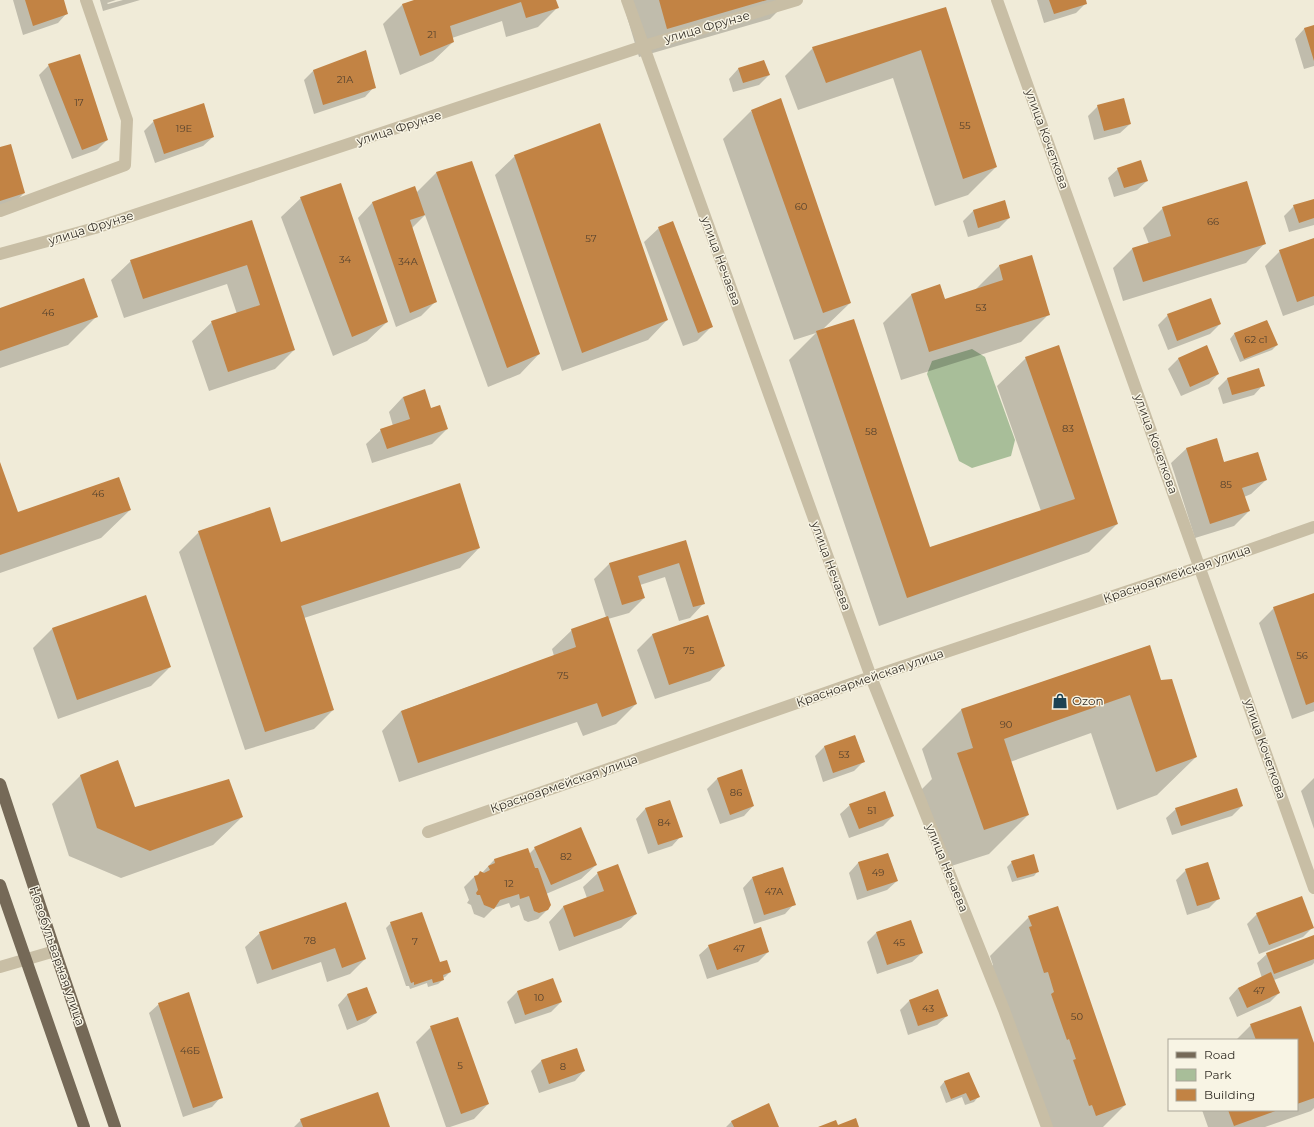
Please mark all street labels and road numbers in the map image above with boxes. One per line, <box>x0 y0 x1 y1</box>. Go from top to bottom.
street label: улица Фрунзе <box>661 7 751 46</box>
street label: улица Кочеткова <box>1022 86 1072 191</box>
street label: улица Фрунзе <box>354 107 443 149</box>
street label: улица Фрунзе <box>45 207 135 248</box>
street label: улица Нечаева <box>698 213 745 307</box>
street label: улица Кочеткова <box>1131 391 1181 496</box>
street label: улица Нечаева <box>808 518 855 612</box>
street label: Красноармейская улица <box>1101 541 1252 606</box>
street label: Красноармейская улица <box>794 645 945 710</box>
street label: улица Кочеткова <box>1241 696 1290 801</box>
street label: Красноармейская улица <box>488 751 639 816</box>
street label: улица Нечаева <box>923 821 972 914</box>
street label: Новобульварная улица <box>27 884 88 1027</box>

